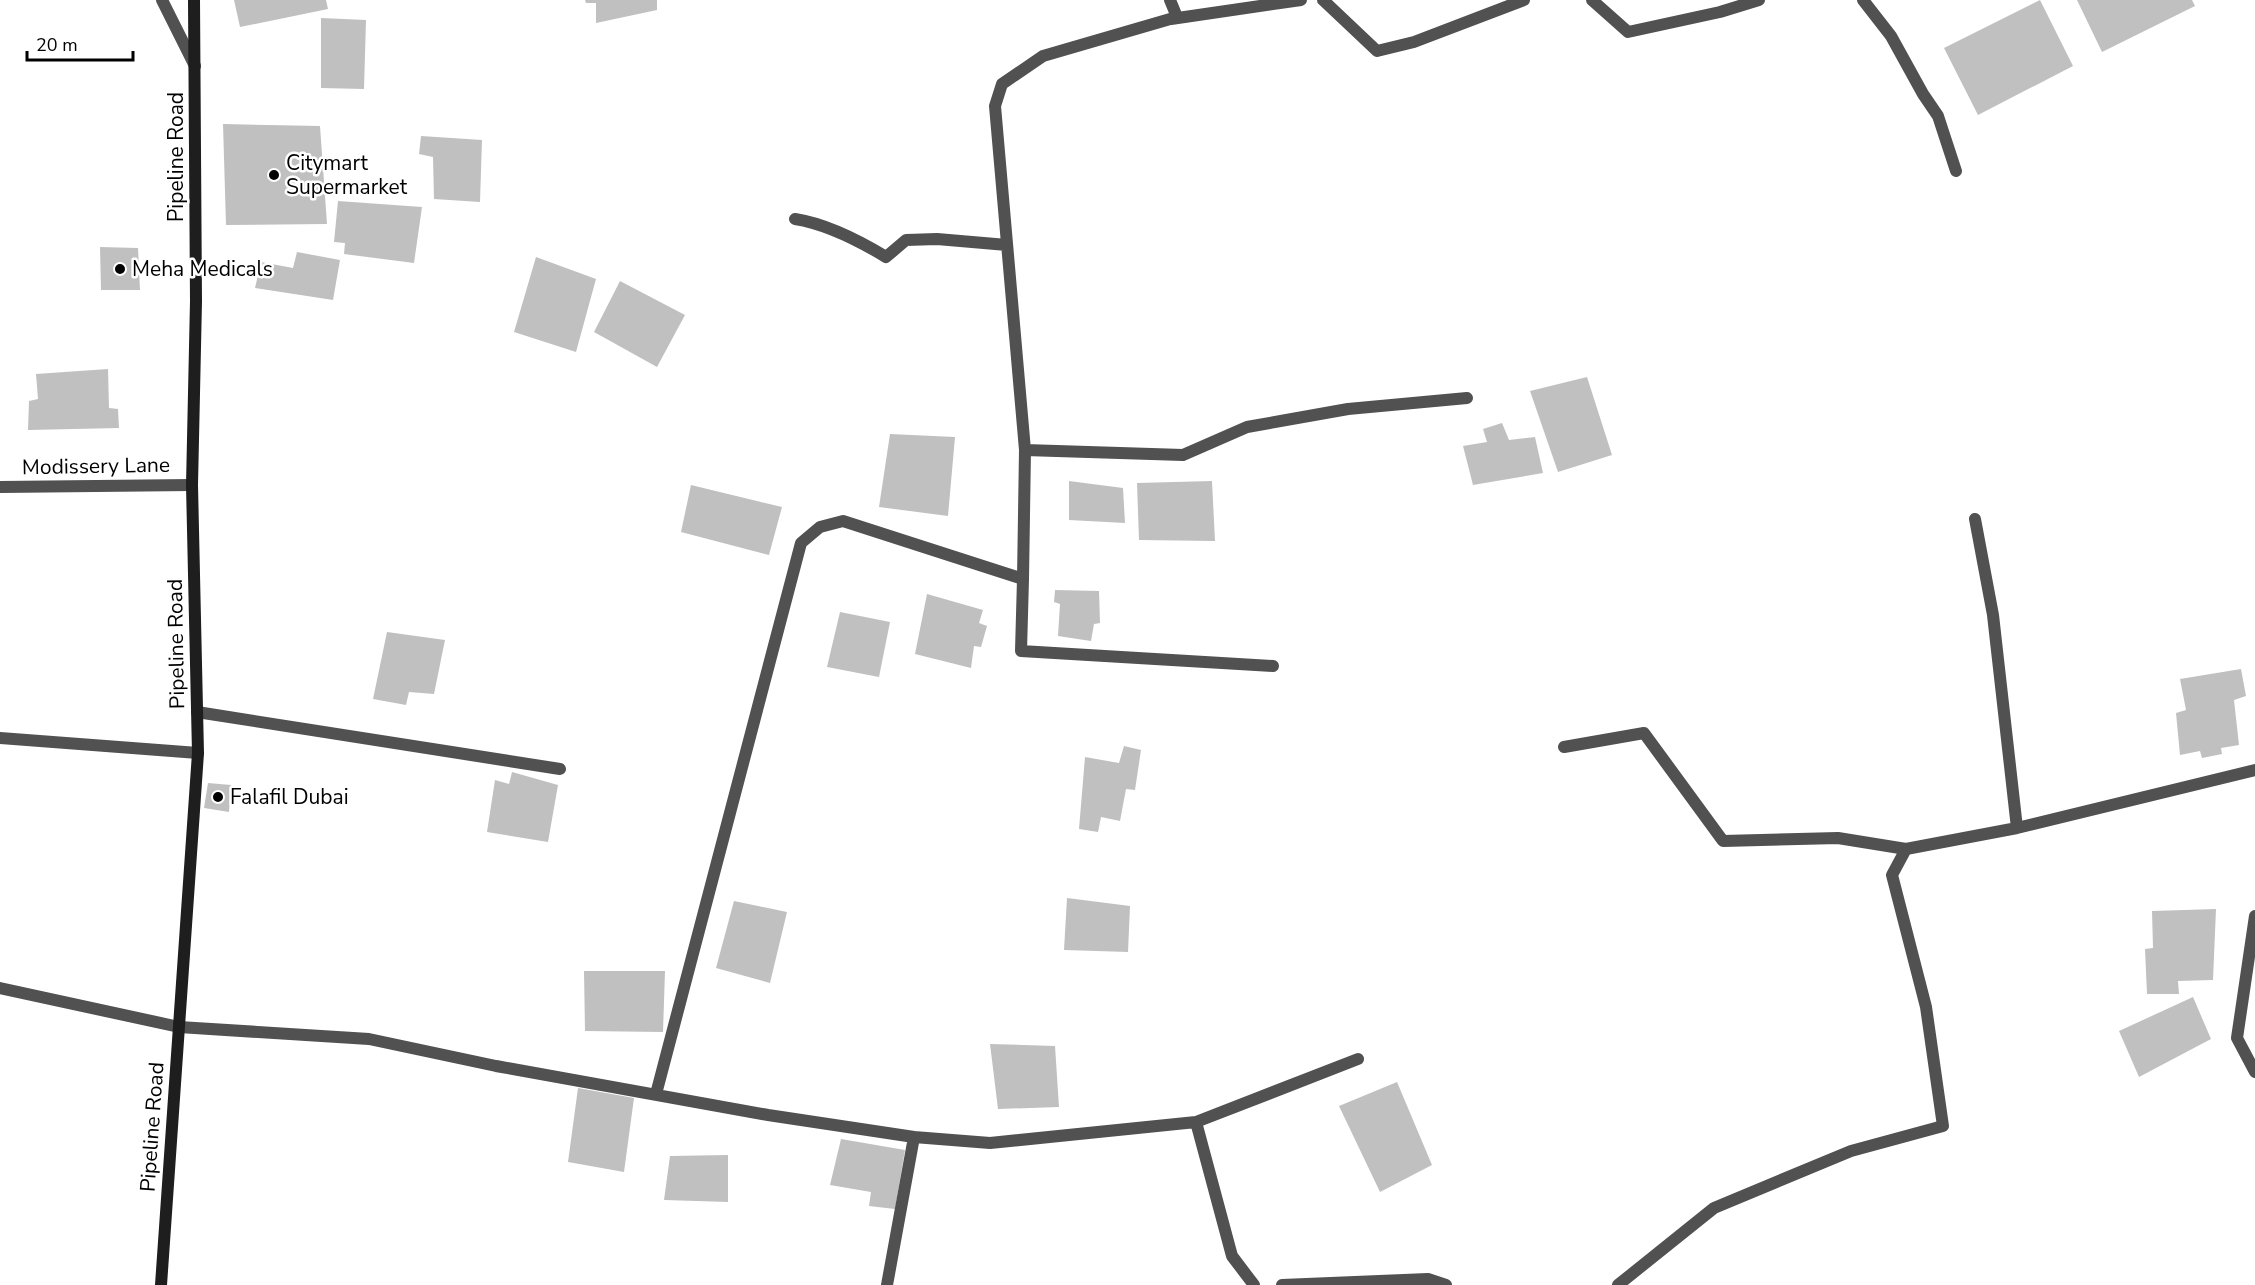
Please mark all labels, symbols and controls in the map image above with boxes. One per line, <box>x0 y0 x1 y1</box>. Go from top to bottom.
scale bar <box>27 24 134 62</box>
text: 20 m <box>36 33 78 57</box>
street label: Pipeline Road <box>162 92 190 222</box>
place label: Citymart Supermarket <box>286 149 408 201</box>
marker: Citymart Supermarket <box>267 168 281 182</box>
place label: Meha Medicals <box>132 255 273 283</box>
marker: Meha Medicals <box>113 262 127 276</box>
street label: Modissery Lane <box>22 451 170 481</box>
street label: Pipeline Road <box>161 579 191 709</box>
place label: Falafil Dubai <box>230 783 349 811</box>
marker: Falafil Dubai <box>211 790 225 804</box>
street label: Pipeline Road <box>133 1061 171 1193</box>

